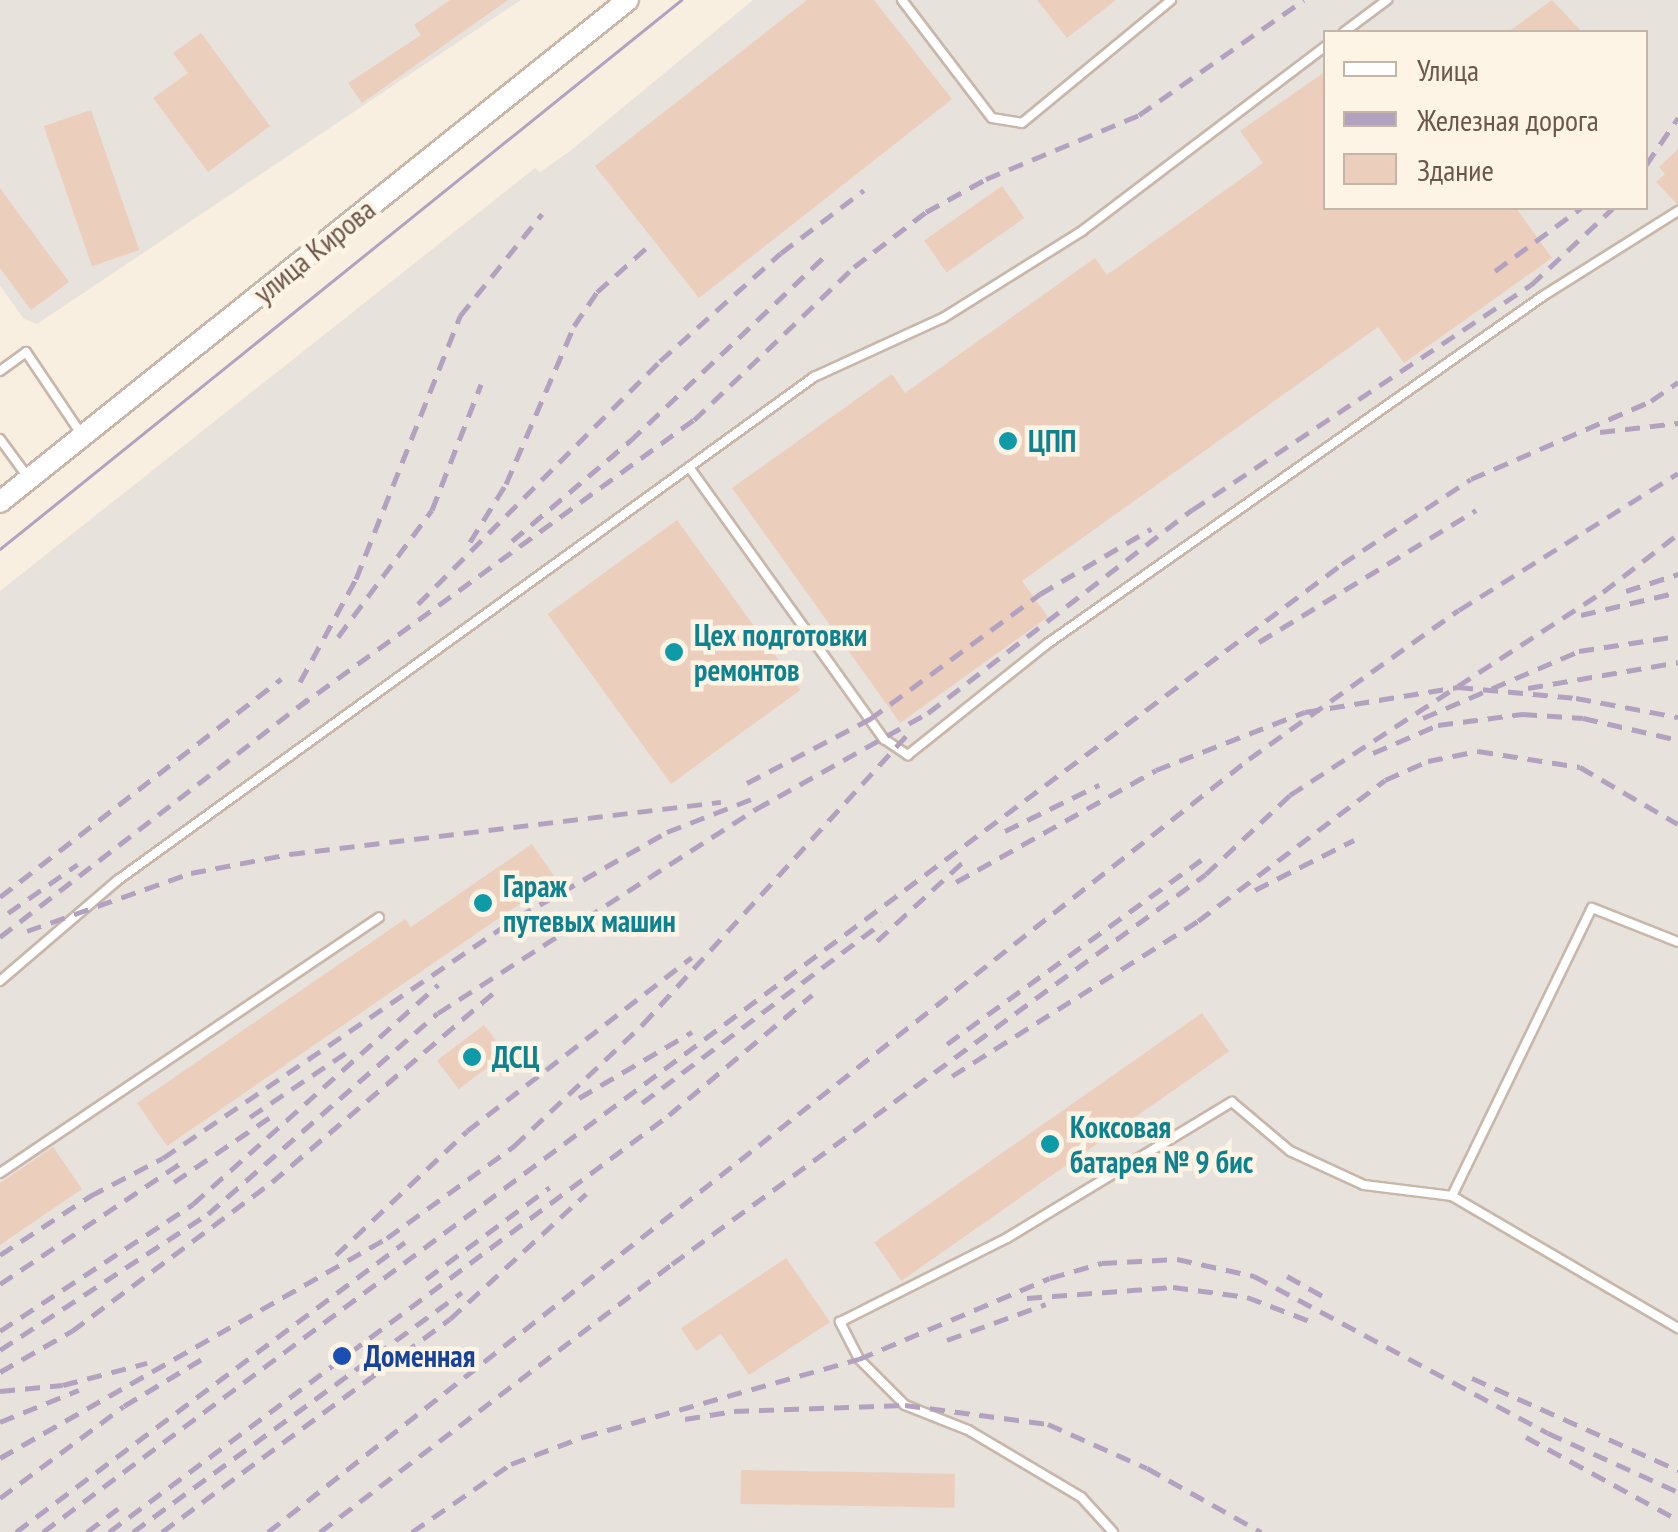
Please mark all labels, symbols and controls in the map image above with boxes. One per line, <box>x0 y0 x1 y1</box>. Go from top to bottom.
legend <box>1323 30 1648 210</box>
text: Улица <box>1417 50 1479 89</box>
text: Железная дорога <box>1417 100 1599 139</box>
text: Здание <box>1417 150 1494 189</box>
street label: улица Кирова <box>246 191 382 311</box>
place label: ЦПП <box>1028 423 1076 459</box>
marker: ЦПП <box>997 430 1019 452</box>
place label: Цех подготовки ремонтов <box>694 617 867 688</box>
marker: Цех подготовки ремонтов <box>663 641 685 663</box>
place label: Гараж путевых машин <box>503 868 676 938</box>
marker: Гараж путевых машин <box>472 892 494 914</box>
place label: ДСЦ <box>492 1039 539 1075</box>
marker: ДСЦ <box>461 1046 483 1068</box>
place label: Коксовая батарея № 9 бис <box>1070 1109 1253 1180</box>
marker: Коксовая батарея № 9 бис <box>1039 1133 1061 1155</box>
place label: Доменная <box>364 1338 475 1374</box>
marker: Доменная <box>329 1343 355 1369</box>

